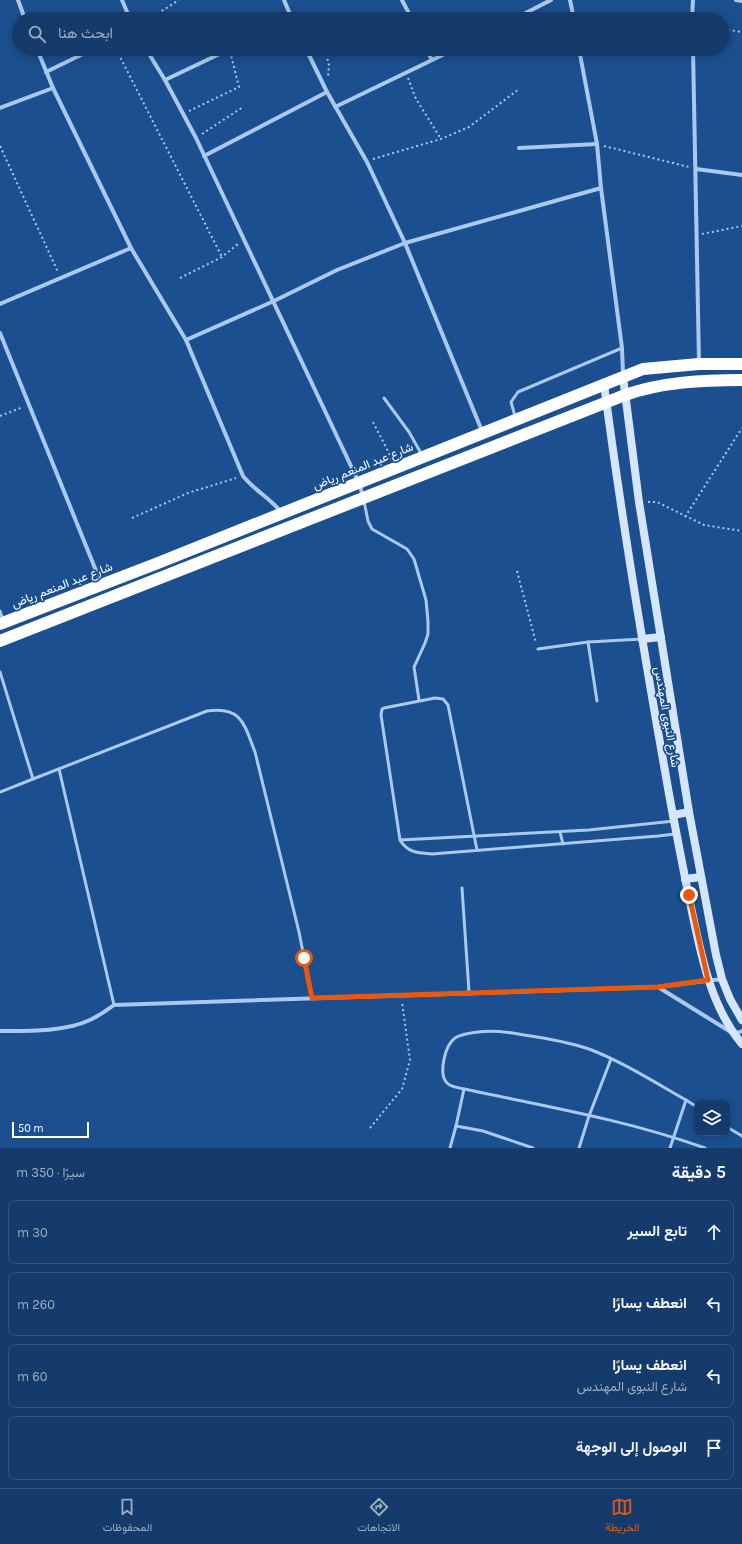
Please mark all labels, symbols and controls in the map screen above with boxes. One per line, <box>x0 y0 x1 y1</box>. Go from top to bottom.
search box <box>12 12 730 56</box>
icon: search <box>26 23 48 45</box>
text: ابحث هنا <box>58 24 113 42</box>
street label: شارع عبد المنعم رياض <box>311 439 416 494</box>
street label: شارع عبد المنعم رياض <box>10 559 115 613</box>
street label: شارع النبوى المهندس <box>649 666 683 769</box>
route end <box>680 886 698 904</box>
route start <box>295 949 313 967</box>
map controls <box>694 1100 730 1136</box>
button: layers <box>694 1100 730 1136</box>
scale bar <box>12 1120 89 1139</box>
text: 50 m <box>18 1122 44 1135</box>
text: 5 دقيقة <box>672 1162 726 1182</box>
text: سيرًا · 350 m <box>16 1165 85 1180</box>
icon: ahead <box>703 1221 725 1243</box>
text: تابع السير <box>627 1222 687 1240</box>
text: 30 m <box>17 1225 48 1240</box>
icon: left <box>703 1293 725 1315</box>
text: انعطف يسارًا <box>612 1294 687 1312</box>
text: 260 m <box>17 1297 55 1312</box>
text: انعطف يسارًا <box>612 1356 687 1374</box>
icon: left <box>703 1365 725 1387</box>
text: 60 m <box>17 1369 47 1384</box>
text: شارع النبوى المهندس <box>577 1379 687 1394</box>
icon: arrive <box>703 1437 725 1459</box>
text: الوصول إلى الوجهة <box>576 1438 687 1456</box>
tab: المحفوظات <box>103 1496 152 1537</box>
tab: الاتجاهات <box>357 1496 400 1537</box>
tab: الخريطة <box>605 1496 639 1537</box>

